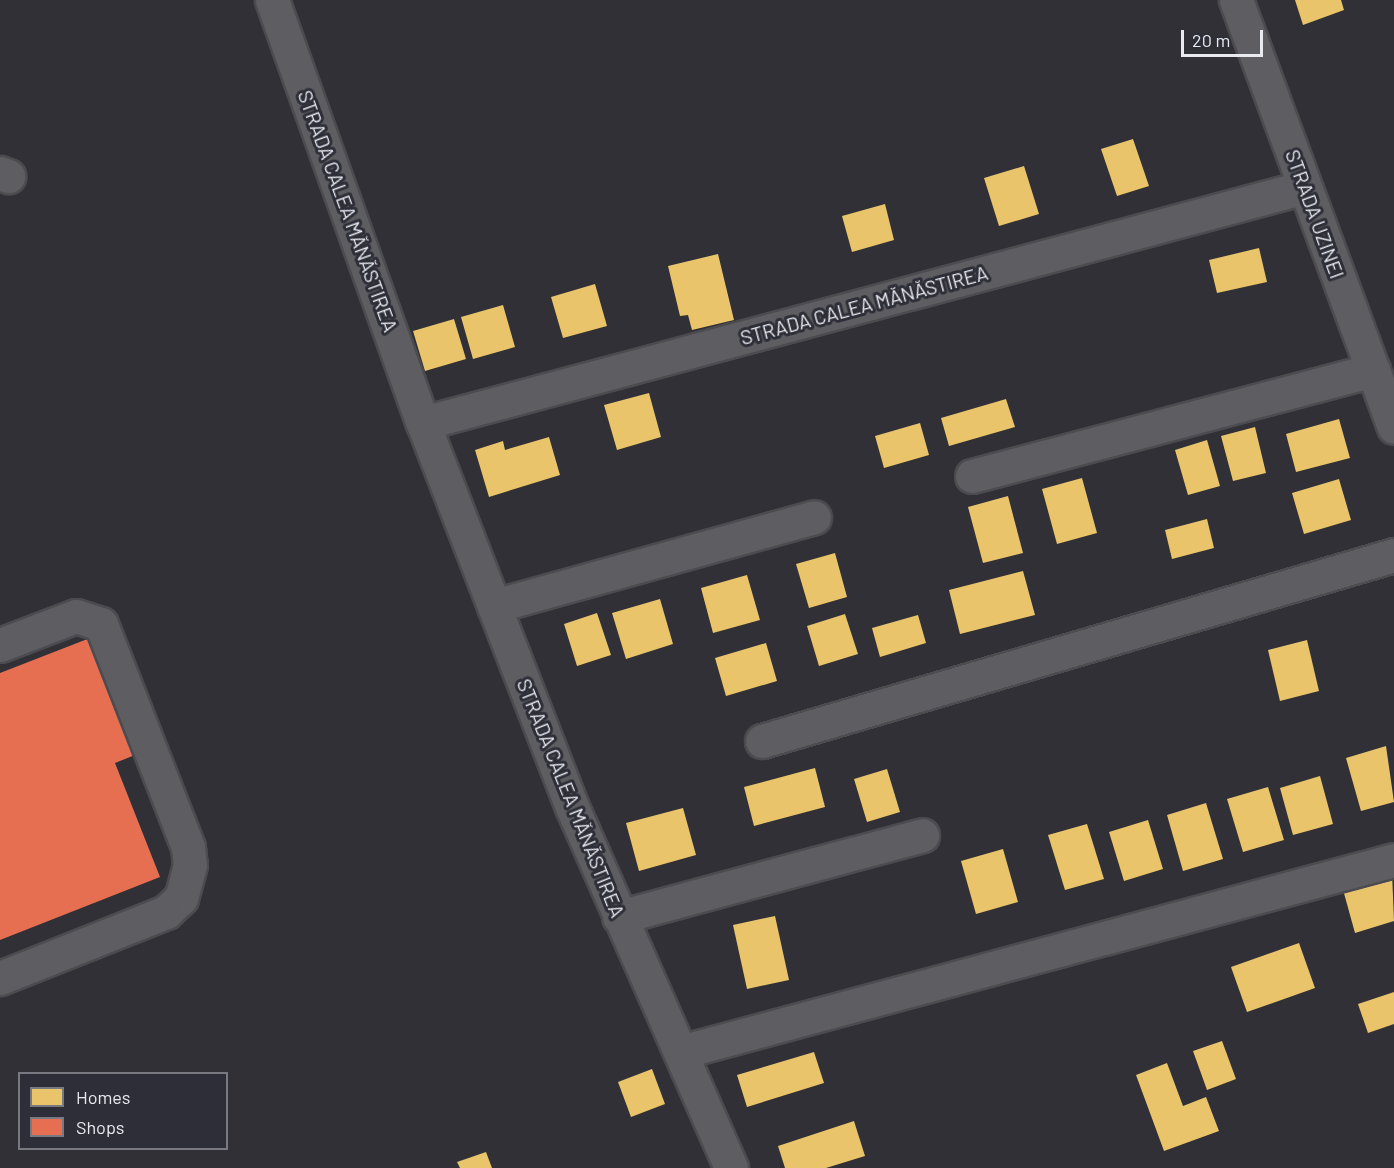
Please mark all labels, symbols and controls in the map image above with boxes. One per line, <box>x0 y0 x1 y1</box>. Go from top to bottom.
scale bar <box>1184 18 1266 56</box>
text: 20 m <box>1192 29 1230 51</box>
street label: STRADA CALEA MĂNĂSTIREA <box>293 87 403 335</box>
street label: STRADA UZINEI <box>1281 146 1349 282</box>
street label: STRADA CALEA MĂNĂSTIREA <box>738 260 990 350</box>
street label: STRADA CALEA MĂNĂSTIREA <box>512 675 630 921</box>
legend <box>18 1072 228 1150</box>
text: Homes <box>76 1086 130 1108</box>
text: Shops <box>76 1116 125 1138</box>

